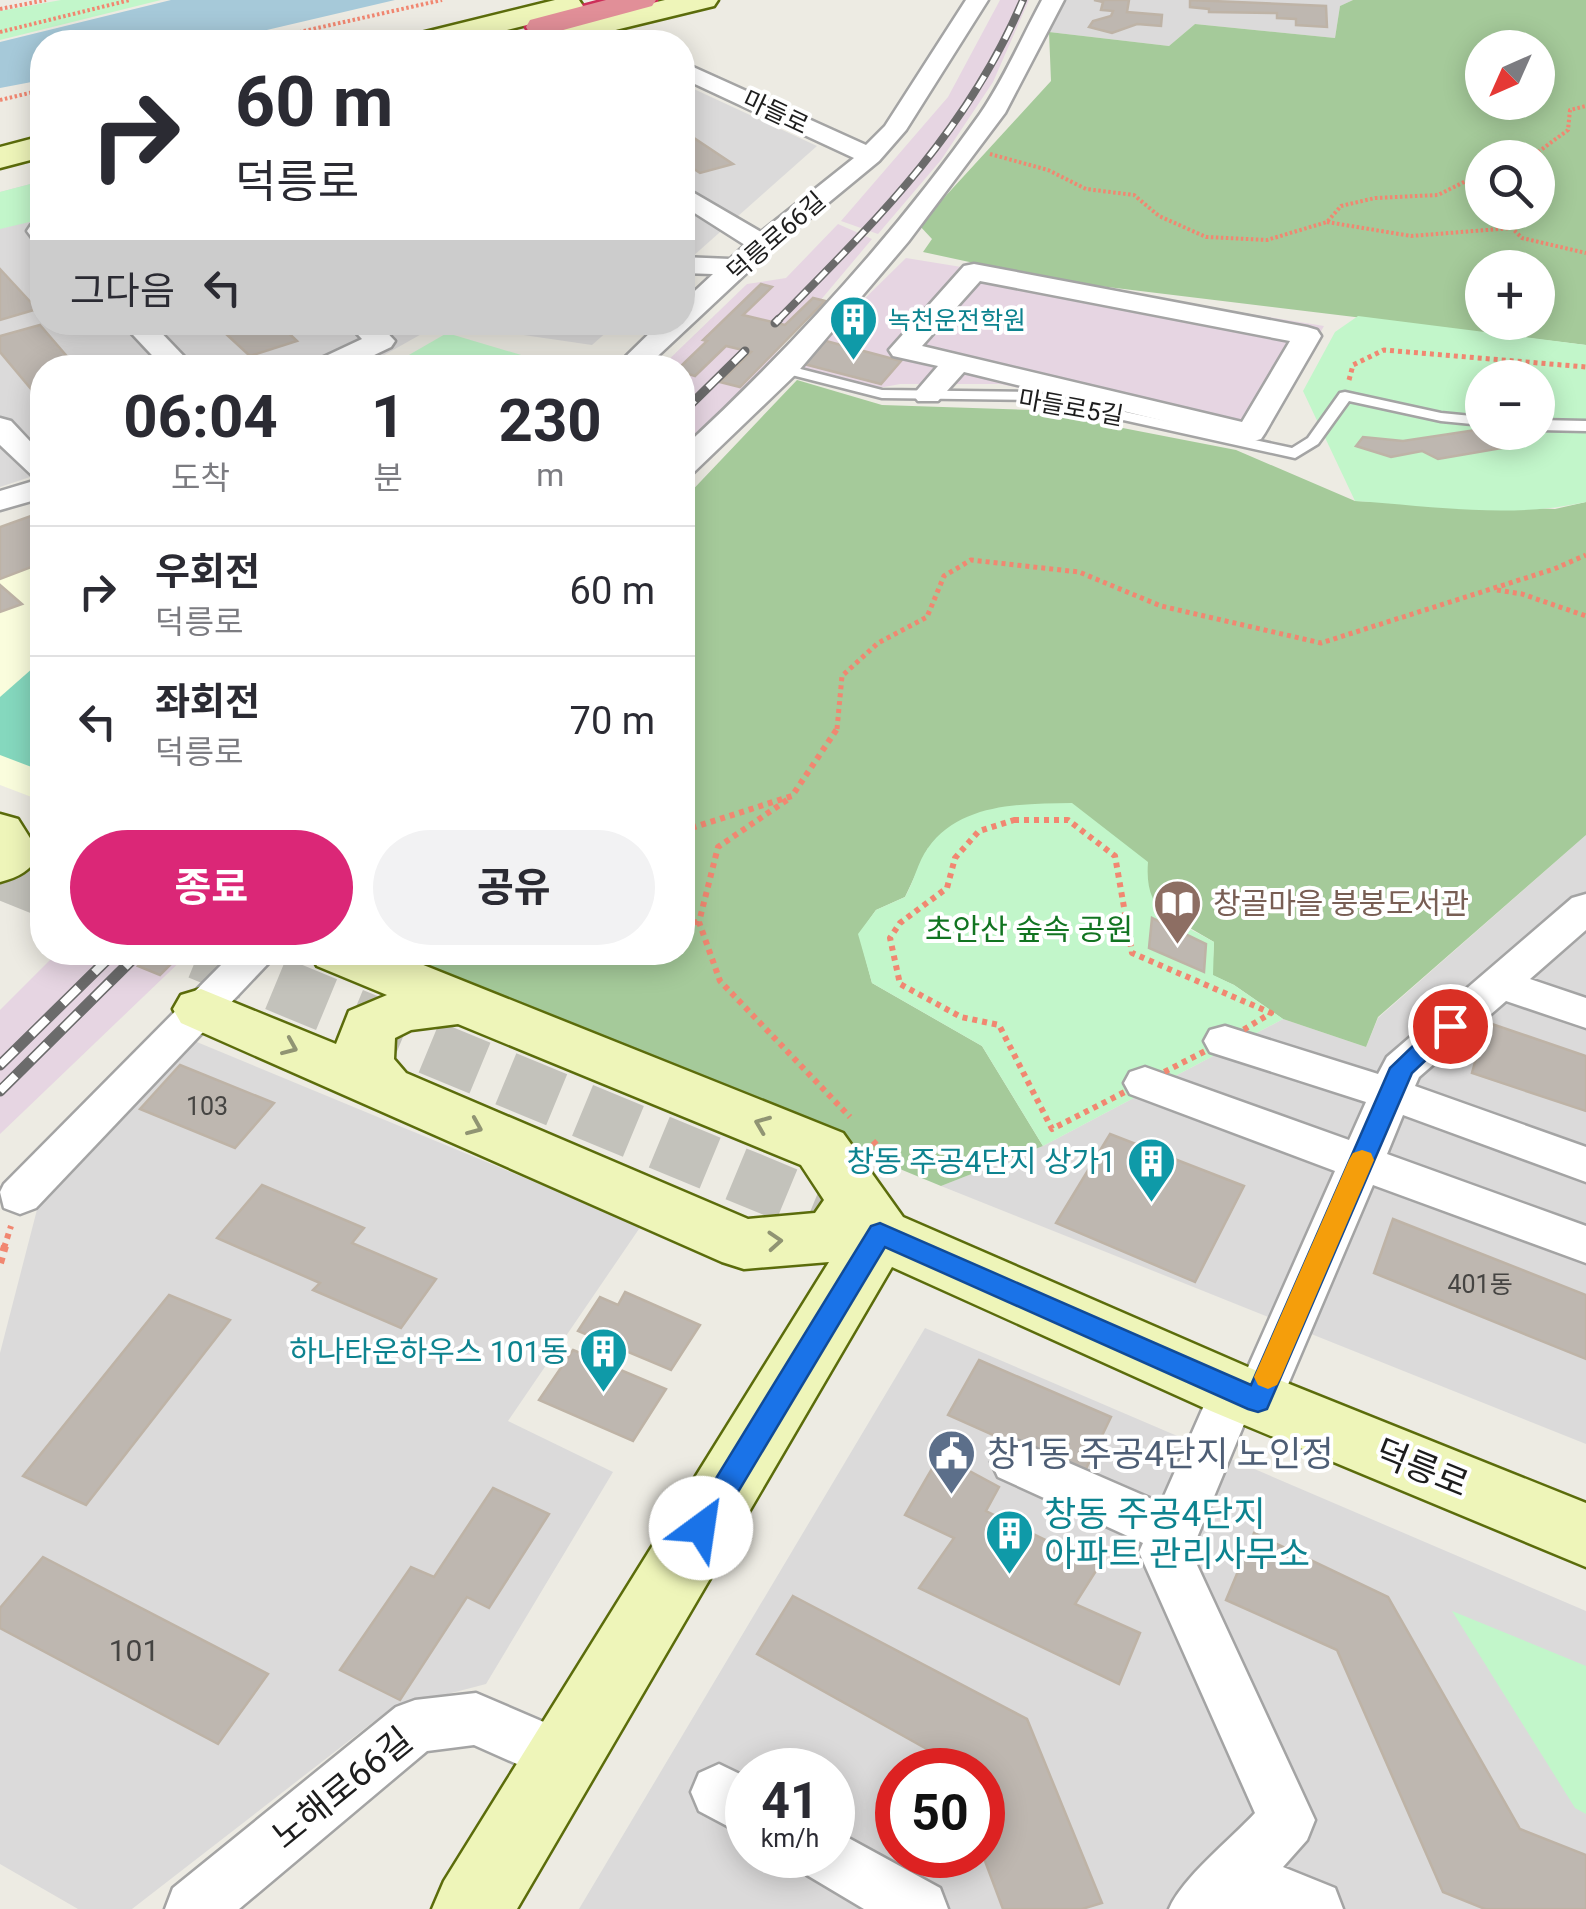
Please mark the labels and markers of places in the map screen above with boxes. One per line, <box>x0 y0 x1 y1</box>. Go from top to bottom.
building icon: 녹천운전학원 <box>827 294 879 362</box>
place label: 녹천운전학원 <box>888 306 1026 335</box>
library icon: 창골마을 붕붕도서관 <box>1152 878 1204 946</box>
place label: 창골마을 붕붕도서관 <box>1213 886 1469 921</box>
pin <box>1408 984 1493 1069</box>
building icon: 창동 주공4단지 상가1 <box>1125 1136 1177 1204</box>
place label: 창동 주공4단지 상가1 <box>847 1144 1116 1179</box>
building icon: 하나타운하우스 101동 <box>577 1326 629 1394</box>
place label: 하나타운하우스 101동 <box>289 1334 568 1369</box>
public building icon: 창1동 주공4단지 노인정 <box>926 1428 978 1496</box>
place label: 창1동 주공4단지 노인정 <box>987 1434 1334 1475</box>
place label: 창동 주공4단지 아파트 관리사무소 <box>1044 1494 1310 1575</box>
building icon: 창동 주공4단지 아파트 관리사무소 <box>983 1508 1035 1576</box>

